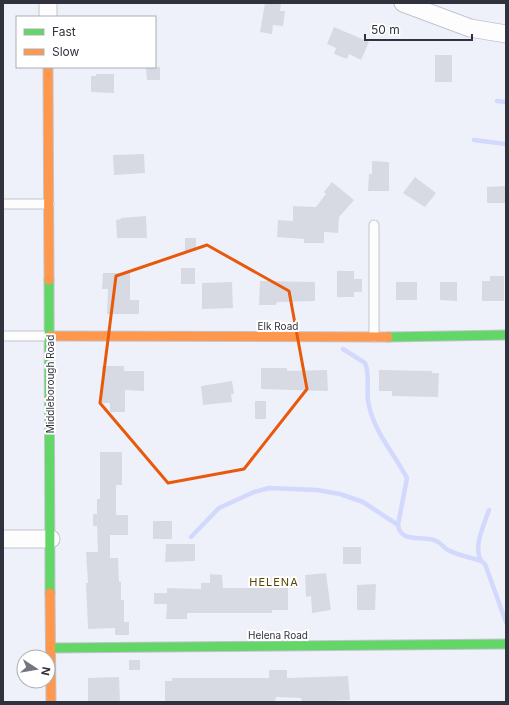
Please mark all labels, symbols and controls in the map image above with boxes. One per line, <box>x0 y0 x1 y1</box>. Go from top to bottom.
legend <box>16 16 156 68</box>
scale bar <box>365 16 472 42</box>
text: 50 m <box>371 22 400 37</box>
text: Fast <box>52 24 76 39</box>
text: Slow <box>52 44 80 59</box>
street label: Elk Road <box>258 320 298 332</box>
street label: Middleborough Road <box>44 335 56 433</box>
district label: HELENA <box>249 575 299 589</box>
street label: Helena Road <box>248 629 308 641</box>
north arrow <box>16 649 56 689</box>
text: N <box>38 666 54 677</box>

